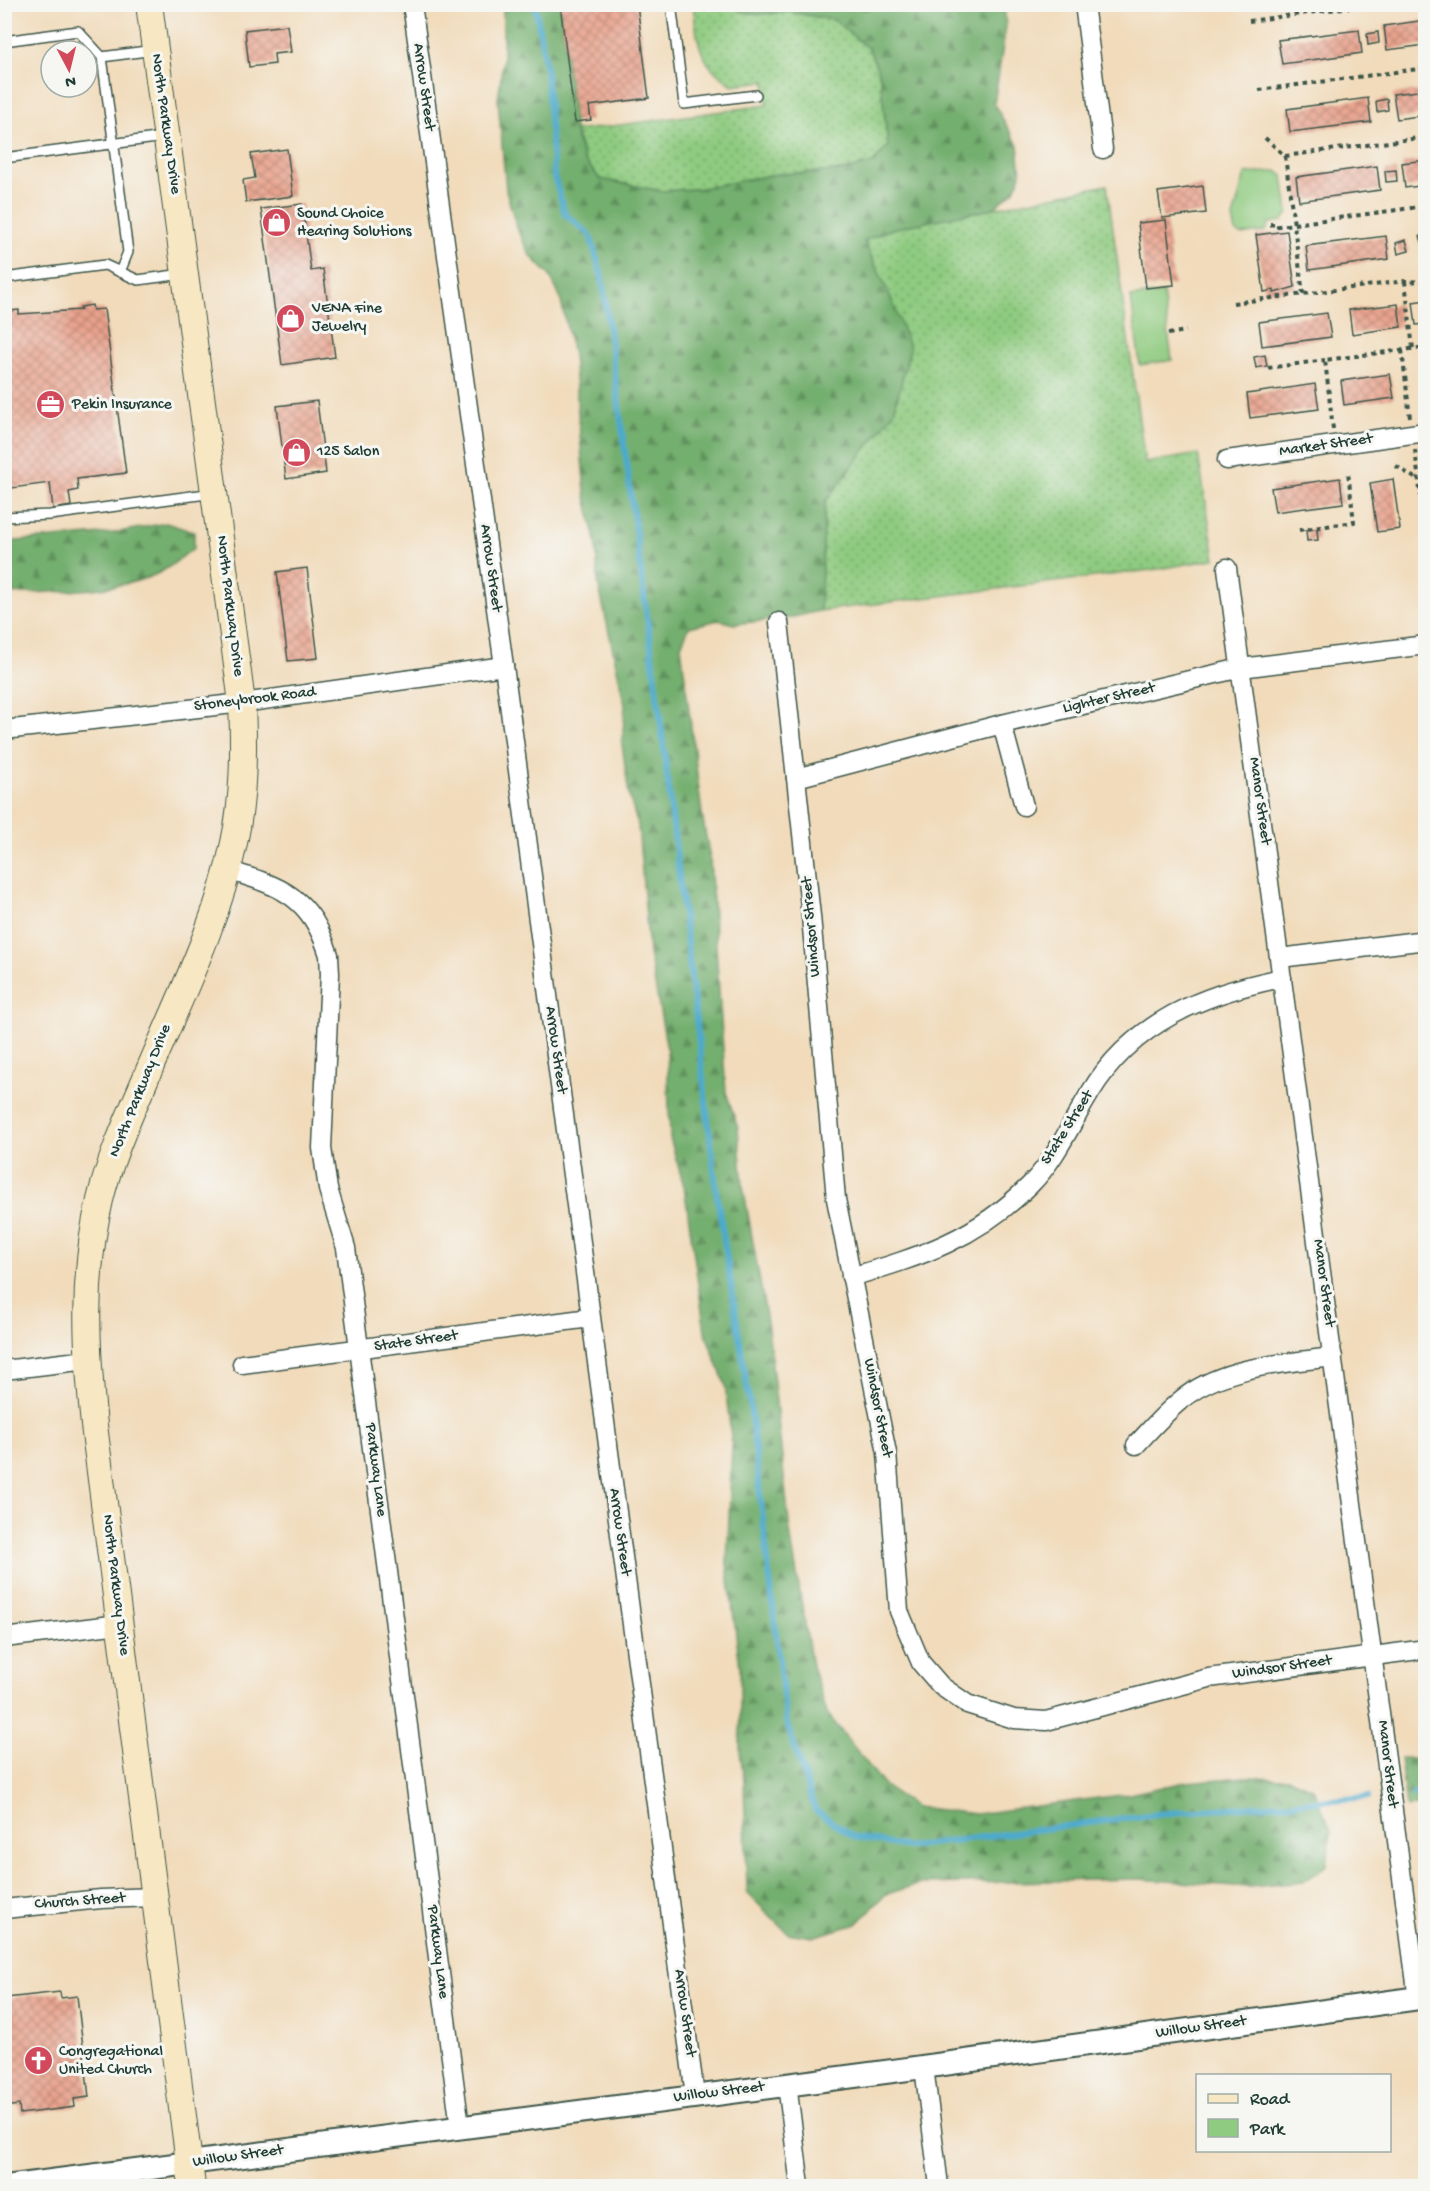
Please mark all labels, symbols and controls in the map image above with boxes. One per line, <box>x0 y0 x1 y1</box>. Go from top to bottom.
north arrow <box>39 39 99 99</box>
street label: Arrow Street <box>407 42 439 133</box>
street label: North Parkway Drive <box>146 53 184 196</box>
text: N <box>64 70 77 91</box>
place label: Sound Choice Hearing Solutions <box>297 205 413 242</box>
shop icon: Sound Choice Hearing Solutions <box>260 207 292 239</box>
place label: VENA Fine Jewelry <box>311 300 383 337</box>
shop icon: VENA Fine Jewelry <box>275 302 307 334</box>
office icon: Pekin Insurance <box>35 389 67 421</box>
place label: Pekin Insurance <box>71 396 173 415</box>
street label: Market Street <box>1278 430 1375 462</box>
shop icon: 125 Salon <box>280 436 312 468</box>
place label: 125 Salon <box>316 443 380 462</box>
street label: Arrow Street <box>474 523 506 614</box>
street label: North Parkway Drive <box>211 535 247 678</box>
street label: Lighter Street <box>1061 679 1158 719</box>
street label: Stoneybrook Road <box>193 683 319 717</box>
street label: Manor Street <box>1243 756 1275 847</box>
street label: Windsor Street <box>798 875 826 978</box>
street label: Arrow Street <box>539 1005 571 1096</box>
street label: North Parkway Drive <box>106 1021 177 1160</box>
street label: State Street <box>1038 1086 1099 1169</box>
street label: Manor Street <box>1307 1238 1339 1329</box>
street label: State Street <box>373 1327 460 1357</box>
street label: Windsor Street <box>858 1357 896 1461</box>
street label: Parkway Lane <box>360 1421 390 1519</box>
street label: Arrow Street <box>603 1487 635 1578</box>
street label: North Parkway Drive <box>97 1514 133 1657</box>
street label: Windsor Street <box>1231 1651 1334 1684</box>
street label: Manor Street <box>1372 1719 1402 1810</box>
street label: Church Street <box>34 1889 127 1915</box>
street label: Parkway Lane <box>422 1903 452 2001</box>
street label: Arrow Street <box>668 1968 700 2059</box>
street label: Willow Street <box>1154 2012 1249 2044</box>
place label: Congregational United Church <box>59 2043 163 2080</box>
church icon: Congregational United Church <box>22 2045 54 2077</box>
legend <box>1196 2074 1391 2152</box>
street label: Willow Street <box>673 2078 767 2108</box>
text: Road <box>1250 2090 1291 2111</box>
text: Park <box>1249 2120 1286 2141</box>
street label: Willow Street <box>191 2141 286 2173</box>

